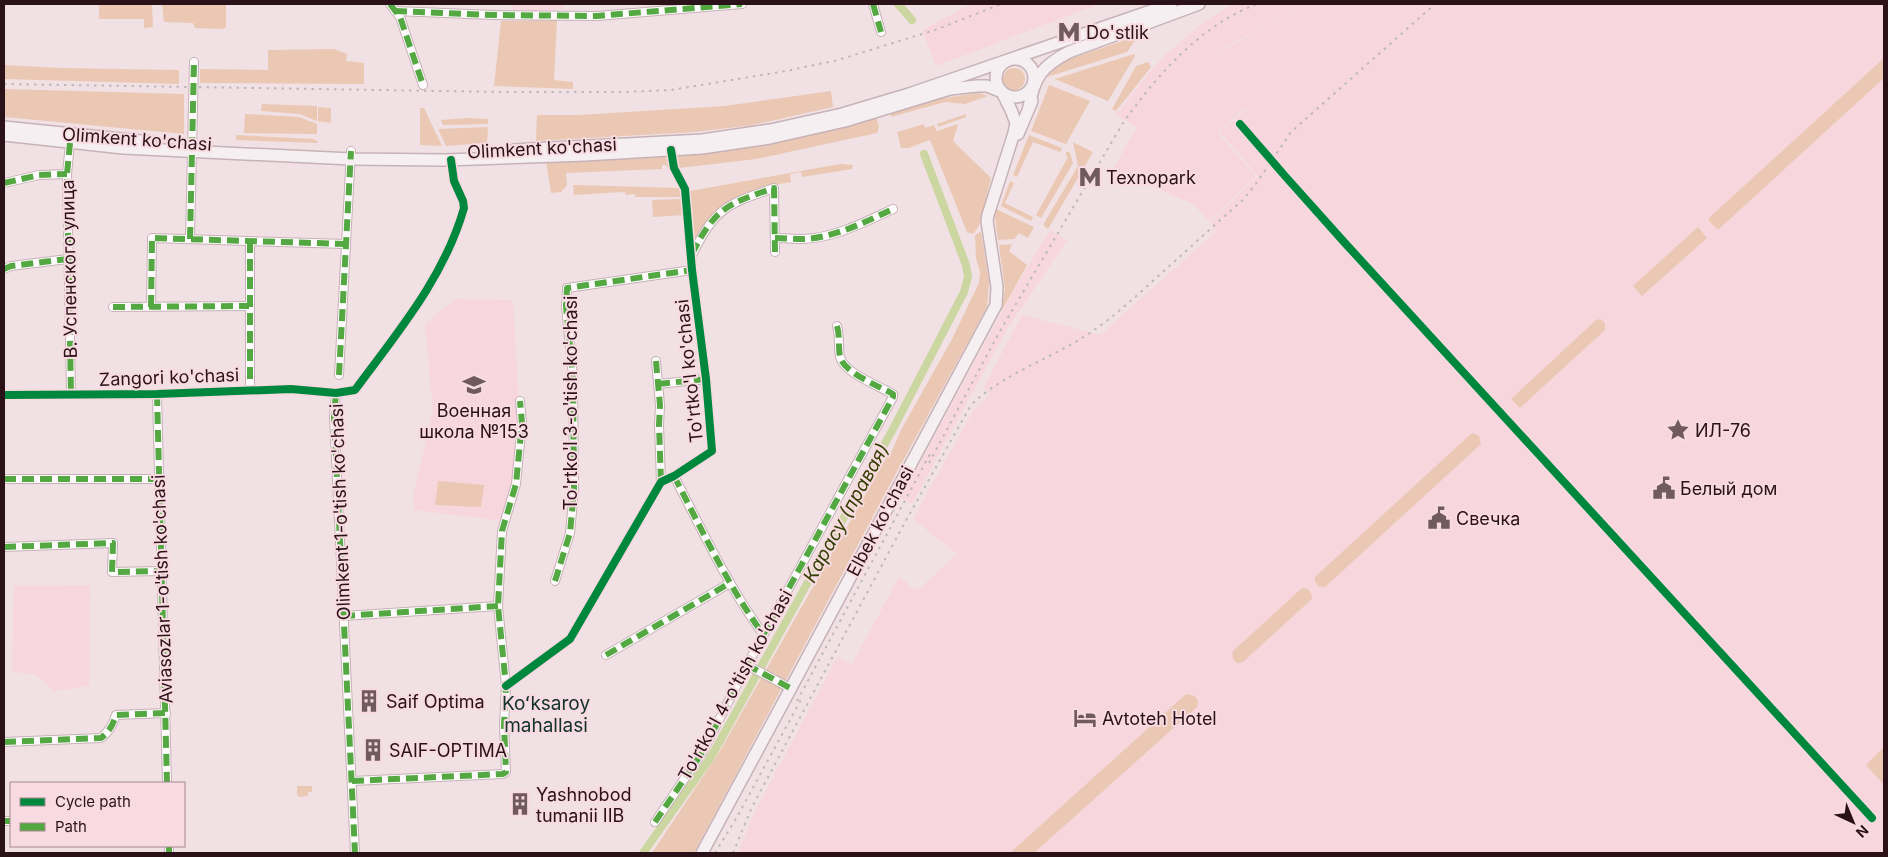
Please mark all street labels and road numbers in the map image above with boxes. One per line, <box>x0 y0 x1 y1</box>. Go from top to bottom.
street label: Olimkent ko'chasi <box>62 123 212 155</box>
street label: Olimkent ko'chasi <box>467 134 617 162</box>
street label: В. Успенского улица <box>57 179 81 359</box>
street label: To'rtko'l 3-o'tish ko'chasi <box>560 296 581 510</box>
street label: To'rtko'l ko'chasi <box>671 298 707 444</box>
street label: Zangori ko'chasi <box>98 364 240 390</box>
street label: Olimkent 1-o'tish ko'chasi <box>326 403 354 621</box>
street label: Elbek ko'chasi <box>842 462 918 580</box>
street label: Aviasozlar 1-o'tish ko'chasi <box>148 474 176 704</box>
street label: To'rtko'l 4-o'tish ko'chasi <box>674 586 796 784</box>

